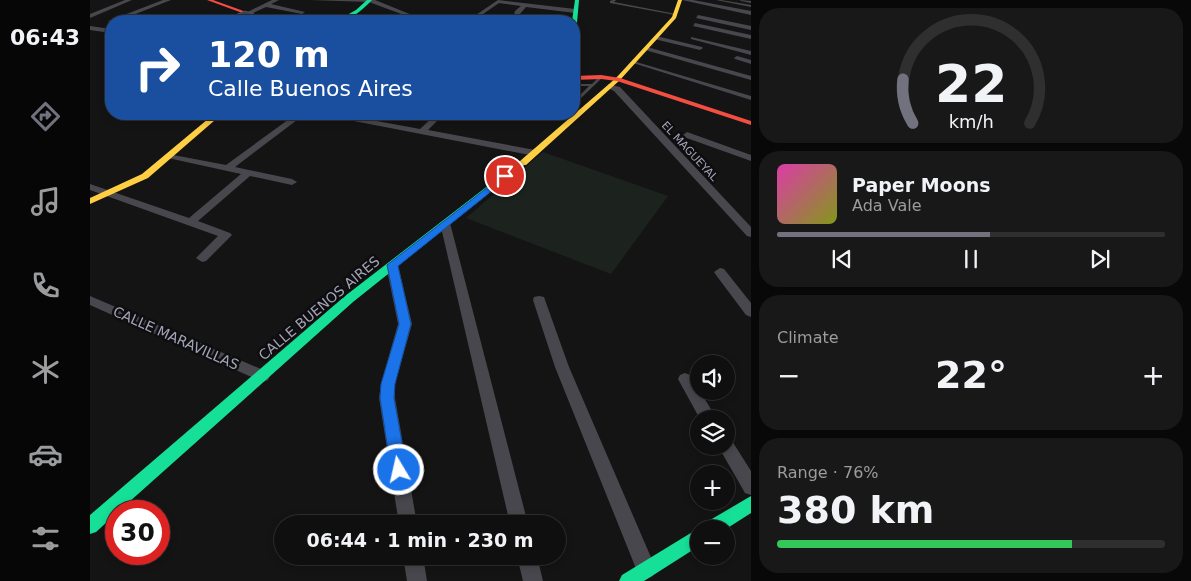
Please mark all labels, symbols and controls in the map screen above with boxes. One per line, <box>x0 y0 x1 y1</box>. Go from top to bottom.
text: 06:43 <box>10 25 80 50</box>
icon: right <box>125 35 190 100</box>
text: 120 m <box>208 35 330 75</box>
text: 22 <box>935 54 1007 114</box>
text: Calle Buenos Aires <box>208 76 413 101</box>
icon: directions <box>28 99 63 134</box>
text: km/h <box>948 111 994 132</box>
street label: EL MAGUEYAL <box>659 119 721 184</box>
pin <box>484 155 526 197</box>
icon: arrive <box>491 162 519 190</box>
text: Paper Moons <box>852 174 991 196</box>
icon: music <box>28 184 63 219</box>
text: Ada Vale <box>852 196 922 215</box>
icon: previous <box>828 245 856 273</box>
icon: pause <box>957 245 985 273</box>
icon: next <box>1086 245 1114 273</box>
street label: CALLE BUENOS AIRES <box>255 253 383 363</box>
icon: phone <box>28 268 63 303</box>
street label: CALLE MARAVILLAS <box>111 303 241 373</box>
text: Climate <box>777 328 839 347</box>
icon: climate <box>28 352 63 387</box>
text: 22° <box>935 353 1007 397</box>
map controls <box>690 355 735 565</box>
button: sound <box>690 355 735 400</box>
text: − <box>777 359 800 392</box>
text: + <box>1142 359 1165 392</box>
button: layers <box>690 410 735 455</box>
icon: car <box>28 437 63 472</box>
position arrow <box>372 443 424 495</box>
text: Range · 76% <box>777 463 879 482</box>
button: + <box>690 465 735 510</box>
text: 380 km <box>777 488 934 532</box>
speed limit sign: 30 <box>105 500 170 565</box>
button: − <box>690 520 735 565</box>
icon: filters <box>28 521 63 556</box>
text: 06:44 · 1 min · 230 m <box>306 529 534 551</box>

